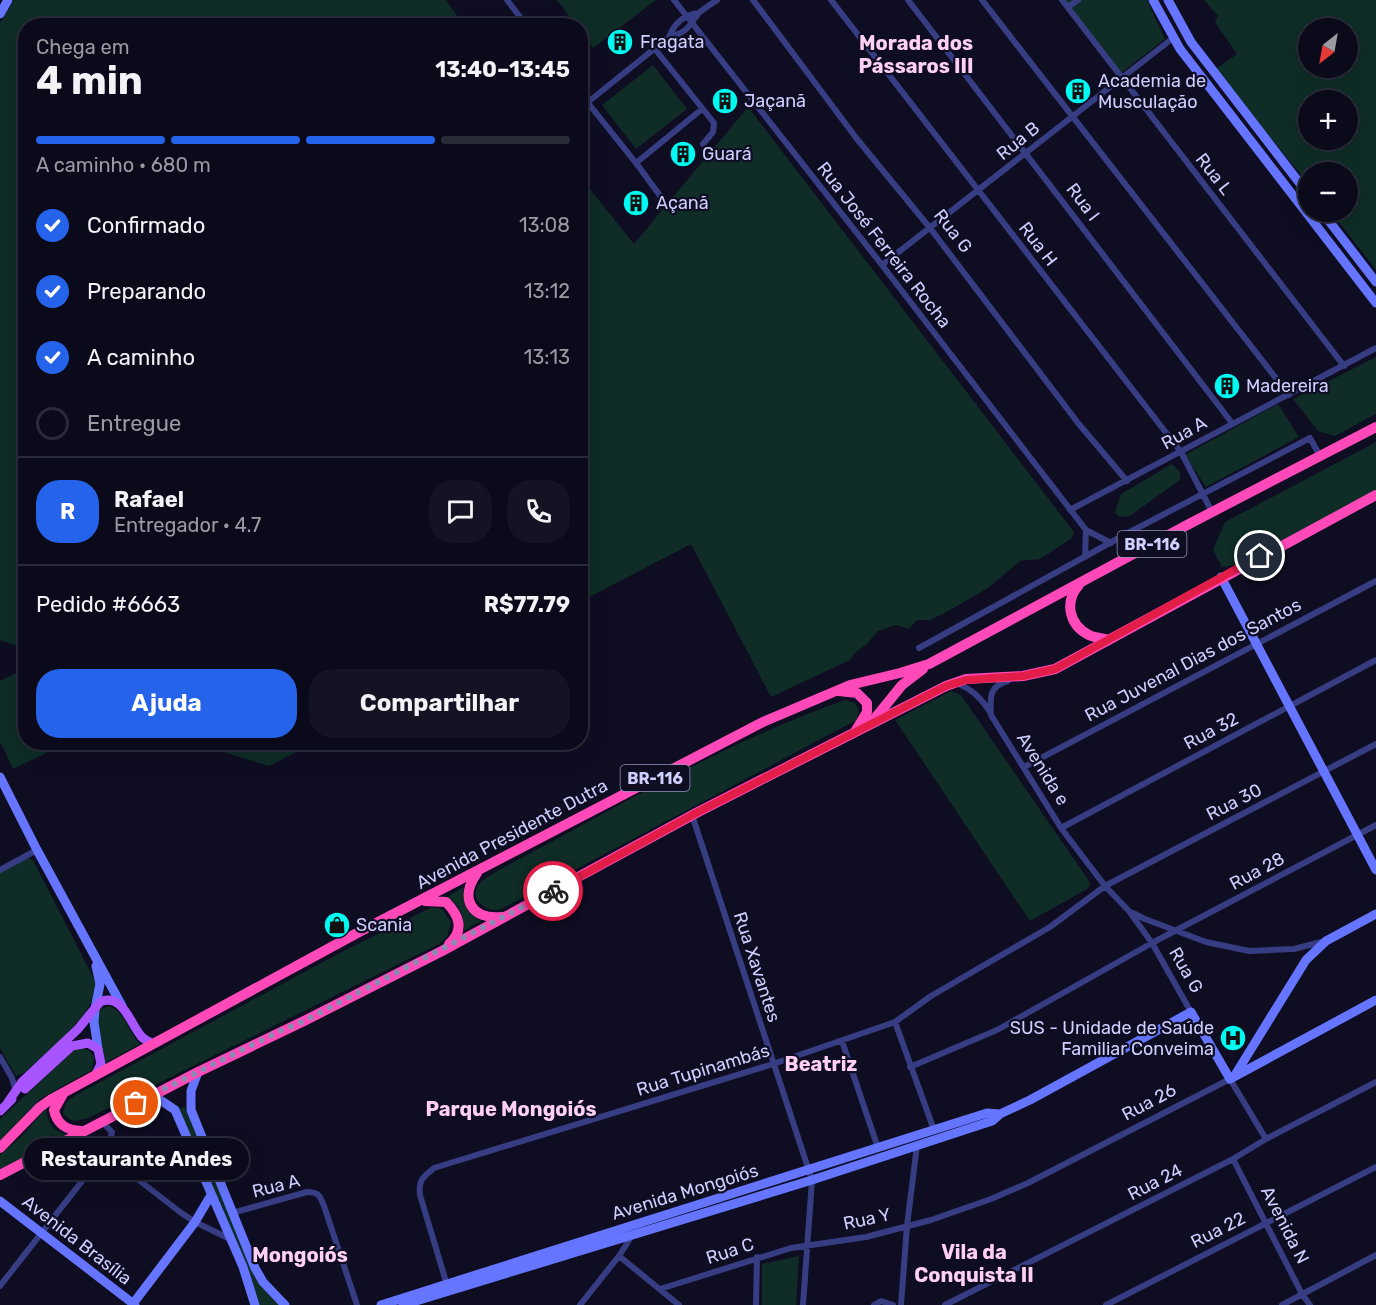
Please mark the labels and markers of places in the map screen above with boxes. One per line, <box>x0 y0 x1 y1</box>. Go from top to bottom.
building icon: Fragata <box>605 27 635 57</box>
place label: Fragata <box>640 31 704 53</box>
place label: Academia de Musculação <box>1098 70 1206 113</box>
building icon: Academia de Musculação <box>1063 76 1093 106</box>
building icon: Jaçanã <box>710 86 740 116</box>
place label: Jaçanã <box>744 90 806 112</box>
building icon: Guará <box>668 139 698 169</box>
place label: Guará <box>702 143 752 165</box>
building icon: Açanã <box>621 188 651 218</box>
place label: Açanã <box>656 192 709 214</box>
building icon: Madereira <box>1212 371 1242 401</box>
place label: Madereira <box>1246 375 1329 397</box>
pin <box>1234 530 1285 581</box>
shop icon: Scania <box>322 910 352 940</box>
place label: Scania <box>356 914 412 936</box>
place label: SUS - Unidade de Saúde Familiar Conveima <box>1010 1017 1214 1060</box>
hospital icon: SUS - Unidade de Saúde Familiar Conveima <box>1218 1023 1248 1053</box>
pin <box>110 1077 161 1128</box>
callout: Restaurante Andes <box>24 1139 249 1181</box>

